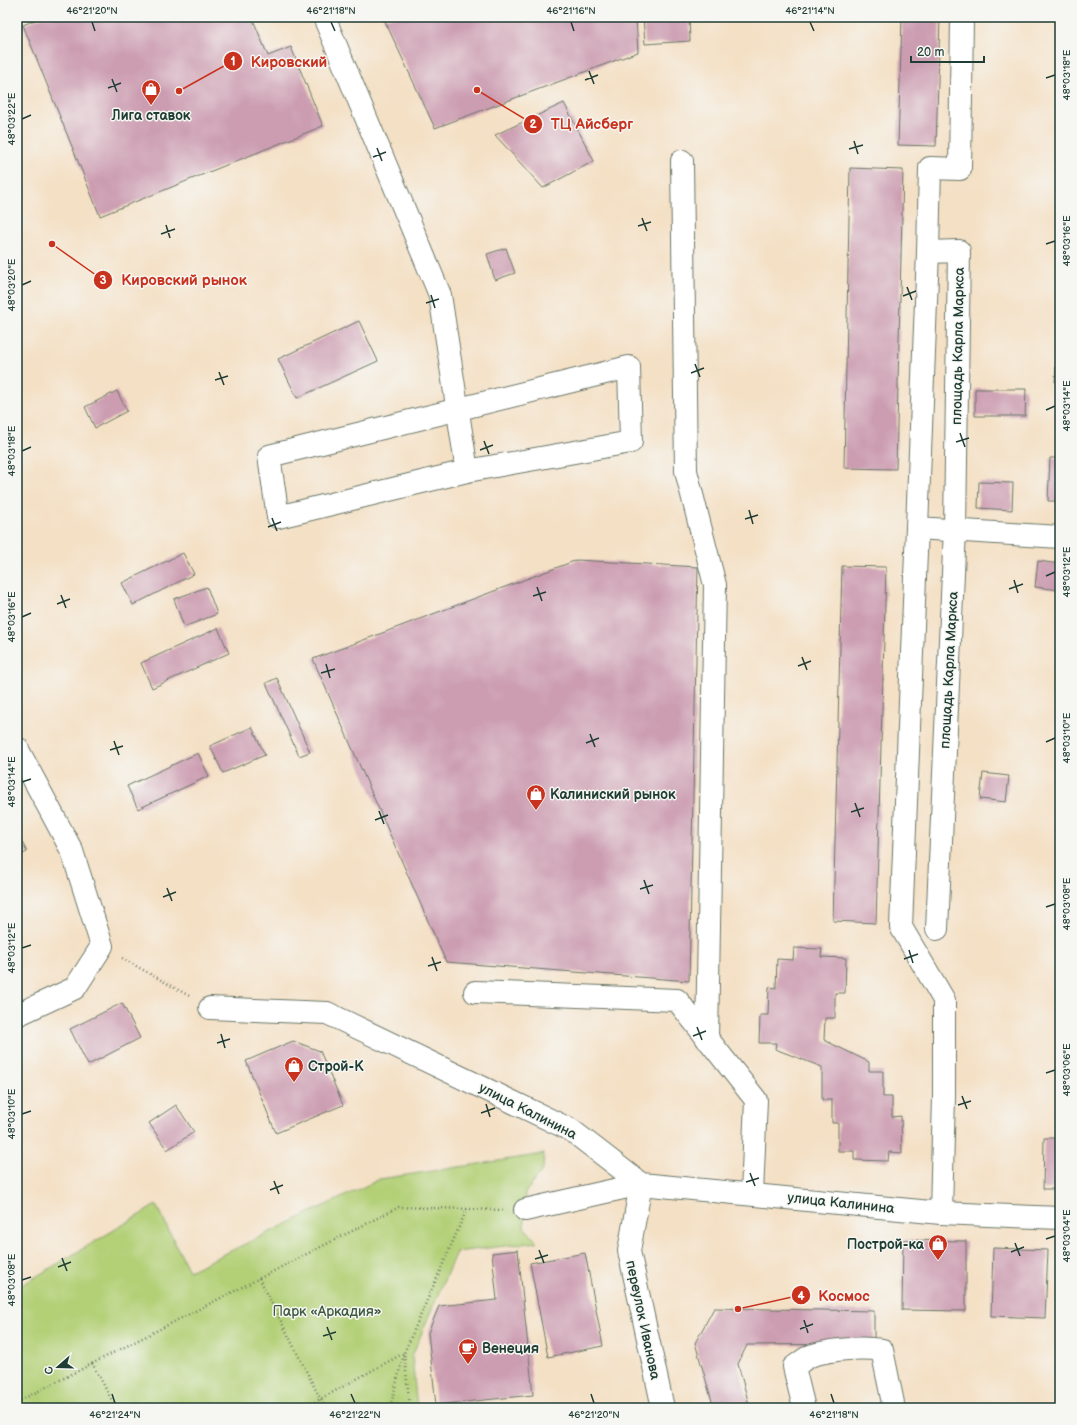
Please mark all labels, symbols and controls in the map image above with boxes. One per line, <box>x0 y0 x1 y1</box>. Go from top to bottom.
text: 46°21'20"N <box>66 5 118 17</box>
text: 46°21'18"N <box>306 5 356 17</box>
text: 46°21'16"N <box>546 5 596 17</box>
text: 46°21'14"N <box>785 5 835 17</box>
scale bar <box>911 38 984 64</box>
text: 20 m <box>917 45 944 60</box>
callout: Кировский <box>223 48 335 75</box>
text: 48°03'18"E <box>1061 49 1073 100</box>
text: Кировский <box>251 53 327 72</box>
text: 1 <box>230 54 236 69</box>
shop icon: Лига ставок <box>140 78 162 106</box>
text: 48°03'22"E <box>6 92 18 145</box>
place label: Лига ставок <box>111 107 191 124</box>
callout: ТЦ Айсберг <box>523 110 641 137</box>
text: ТЦ Айсберг <box>551 115 633 134</box>
text: 2 <box>529 117 537 132</box>
text: 48°03'16"E <box>1061 215 1073 267</box>
text: 48°03'20"E <box>6 258 18 311</box>
street label: площадь Карла Маркса <box>948 266 968 425</box>
callout: Кировский рынок <box>93 267 254 294</box>
text: Кировский рынок <box>121 271 248 290</box>
text: 3 <box>99 273 107 288</box>
text: 48°03'14"E <box>1061 380 1073 432</box>
text: 48°03'18"E <box>6 425 18 476</box>
text: 48°03'12"E <box>1061 546 1073 597</box>
street label: площадь Карла Маркса <box>936 590 962 749</box>
text: 48°03'16"E <box>6 591 18 643</box>
text: 48°03'10"E <box>1061 712 1073 763</box>
text: 48°03'14"E <box>6 756 18 808</box>
shop icon: Калиниский рынок <box>525 783 547 811</box>
place label: Калиниский рынок <box>550 786 676 803</box>
text: 48°03'08"E <box>1061 877 1073 930</box>
text: 48°03'12"E <box>6 922 18 973</box>
text: 48°03'06"E <box>1061 1043 1073 1097</box>
shop icon: Строй-К <box>283 1055 305 1083</box>
place label: Строй-К <box>308 1058 364 1075</box>
street label: улица Калинина <box>476 1079 580 1143</box>
text: 48°03'10"E <box>6 1088 18 1139</box>
street label: улица Калинина <box>787 1189 896 1217</box>
text: 48°03'04"E <box>1061 1209 1073 1263</box>
shop icon: Построй-ка <box>927 1233 949 1261</box>
place label: Построй-ка <box>847 1236 925 1253</box>
text: 48°03'08"E <box>6 1253 18 1306</box>
street label: переулок Иванова <box>622 1259 664 1382</box>
callout: Космос <box>791 1282 878 1309</box>
text: Космос <box>818 1287 870 1306</box>
text: 4 <box>797 1289 805 1304</box>
park label: Парк «Аркадия» <box>272 1303 382 1320</box>
cafe icon: Венеция <box>457 1337 479 1365</box>
place label: Венеция <box>482 1340 539 1357</box>
north arrow <box>38 1347 78 1387</box>
text: С <box>42 1364 56 1376</box>
text: 46°21'24"N <box>89 1409 141 1421</box>
text: 46°21'22"N <box>329 1409 381 1421</box>
text: 46°21'20"N <box>568 1409 620 1421</box>
text: 46°21'18"N <box>809 1409 859 1421</box>

